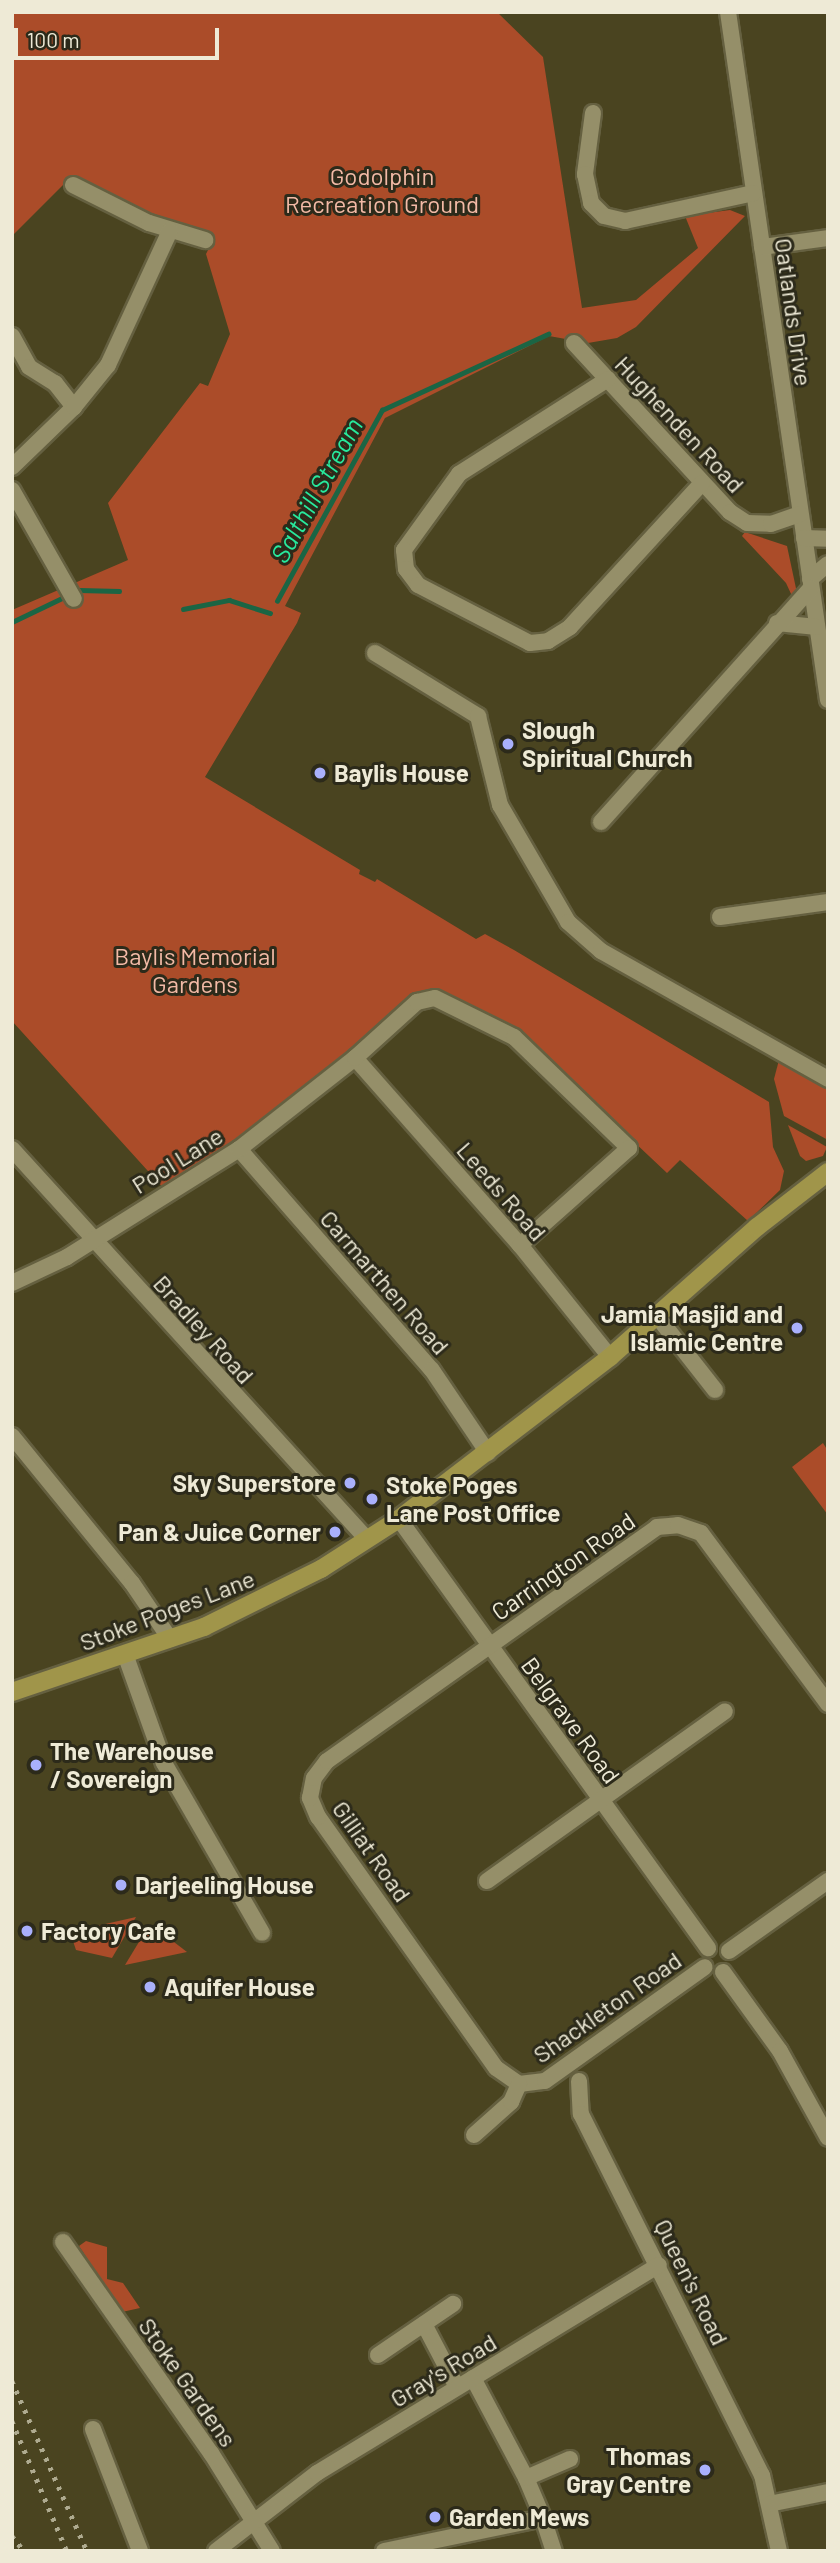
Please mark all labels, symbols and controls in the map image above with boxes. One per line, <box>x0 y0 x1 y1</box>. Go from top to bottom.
scale bar <box>18 14 222 58</box>
text: 100 m <box>27 27 80 52</box>
park label: Godolphin Recreation Ground <box>285 162 479 218</box>
street label: Oatlands Drive <box>769 236 819 388</box>
street label: Hughenden Road <box>609 350 751 498</box>
water label: Salthill Stream <box>263 412 369 568</box>
place label: Slough Spiritual Church <box>522 716 693 772</box>
marker: Slough Spiritual Church <box>500 736 516 752</box>
place label: Baylis House <box>334 759 469 787</box>
marker: Baylis House <box>312 765 328 781</box>
park label: Baylis Memorial Gardens <box>114 942 276 998</box>
street label: Pool Lane <box>126 1121 228 1199</box>
street label: Leeds Road <box>451 1136 553 1246</box>
street label: Carmarthen Road <box>315 1204 455 1360</box>
street label: Bradley Road <box>148 1269 260 1389</box>
place label: Jamia Masjid and Islamic Centre <box>601 1300 783 1356</box>
marker: Jamia Masjid and Islamic Centre <box>789 1320 805 1336</box>
place label: Sky Superstore <box>173 1469 336 1497</box>
place label: Stoke Poges Lane Post Office <box>386 1471 560 1527</box>
marker: Sky Superstore <box>342 1475 358 1491</box>
marker: Stoke Poges Lane Post Office <box>364 1491 380 1507</box>
street label: Carrington Road <box>486 1506 640 1626</box>
place label: Pan & Juice Corner <box>118 1518 321 1546</box>
marker: Pan & Juice Corner <box>327 1524 343 1540</box>
street label: Stoke Poges Lane <box>76 1563 258 1657</box>
street label: Belgrave Road <box>516 1651 626 1789</box>
place label: The Warehouse / Sovereign <box>50 1737 214 1793</box>
marker: The Warehouse / Sovereign <box>28 1757 44 1773</box>
street label: Gilliat Road <box>327 1795 417 1907</box>
place label: Darjeeling House <box>135 1871 314 1899</box>
marker: Darjeeling House <box>113 1877 129 1893</box>
place label: Factory Cafe <box>41 1917 176 1945</box>
marker: Factory Cafe <box>19 1923 35 1939</box>
street label: Shackleton Road <box>527 1945 687 2069</box>
place label: Aquifer House <box>164 1973 315 2001</box>
marker: Aquifer House <box>142 1979 158 1995</box>
street label: Queen's Road <box>649 2214 735 2350</box>
street label: Stoke Gardens <box>133 2312 243 2452</box>
street label: Gray's Road <box>385 2327 501 2413</box>
place label: Thomas Gray Centre <box>566 2442 691 2498</box>
marker: Thomas Gray Centre <box>697 2462 713 2478</box>
place label: Garden Mews <box>449 2503 589 2531</box>
marker: Garden Mews <box>427 2509 443 2525</box>

